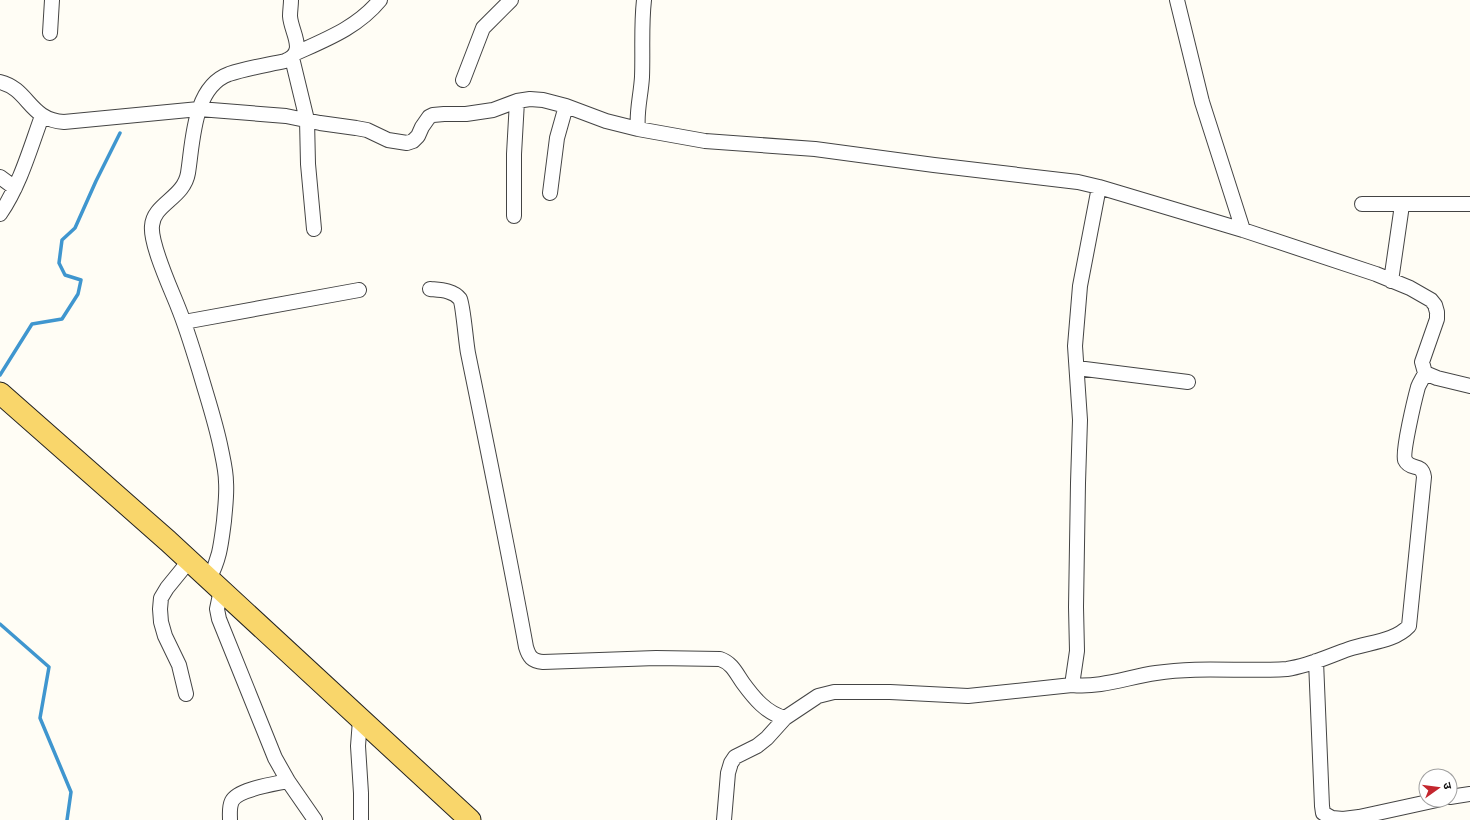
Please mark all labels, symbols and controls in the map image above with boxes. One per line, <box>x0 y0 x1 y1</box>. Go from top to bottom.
north arrow <box>1418 768 1458 808</box>
text: उ <box>1440 781 1456 791</box>

